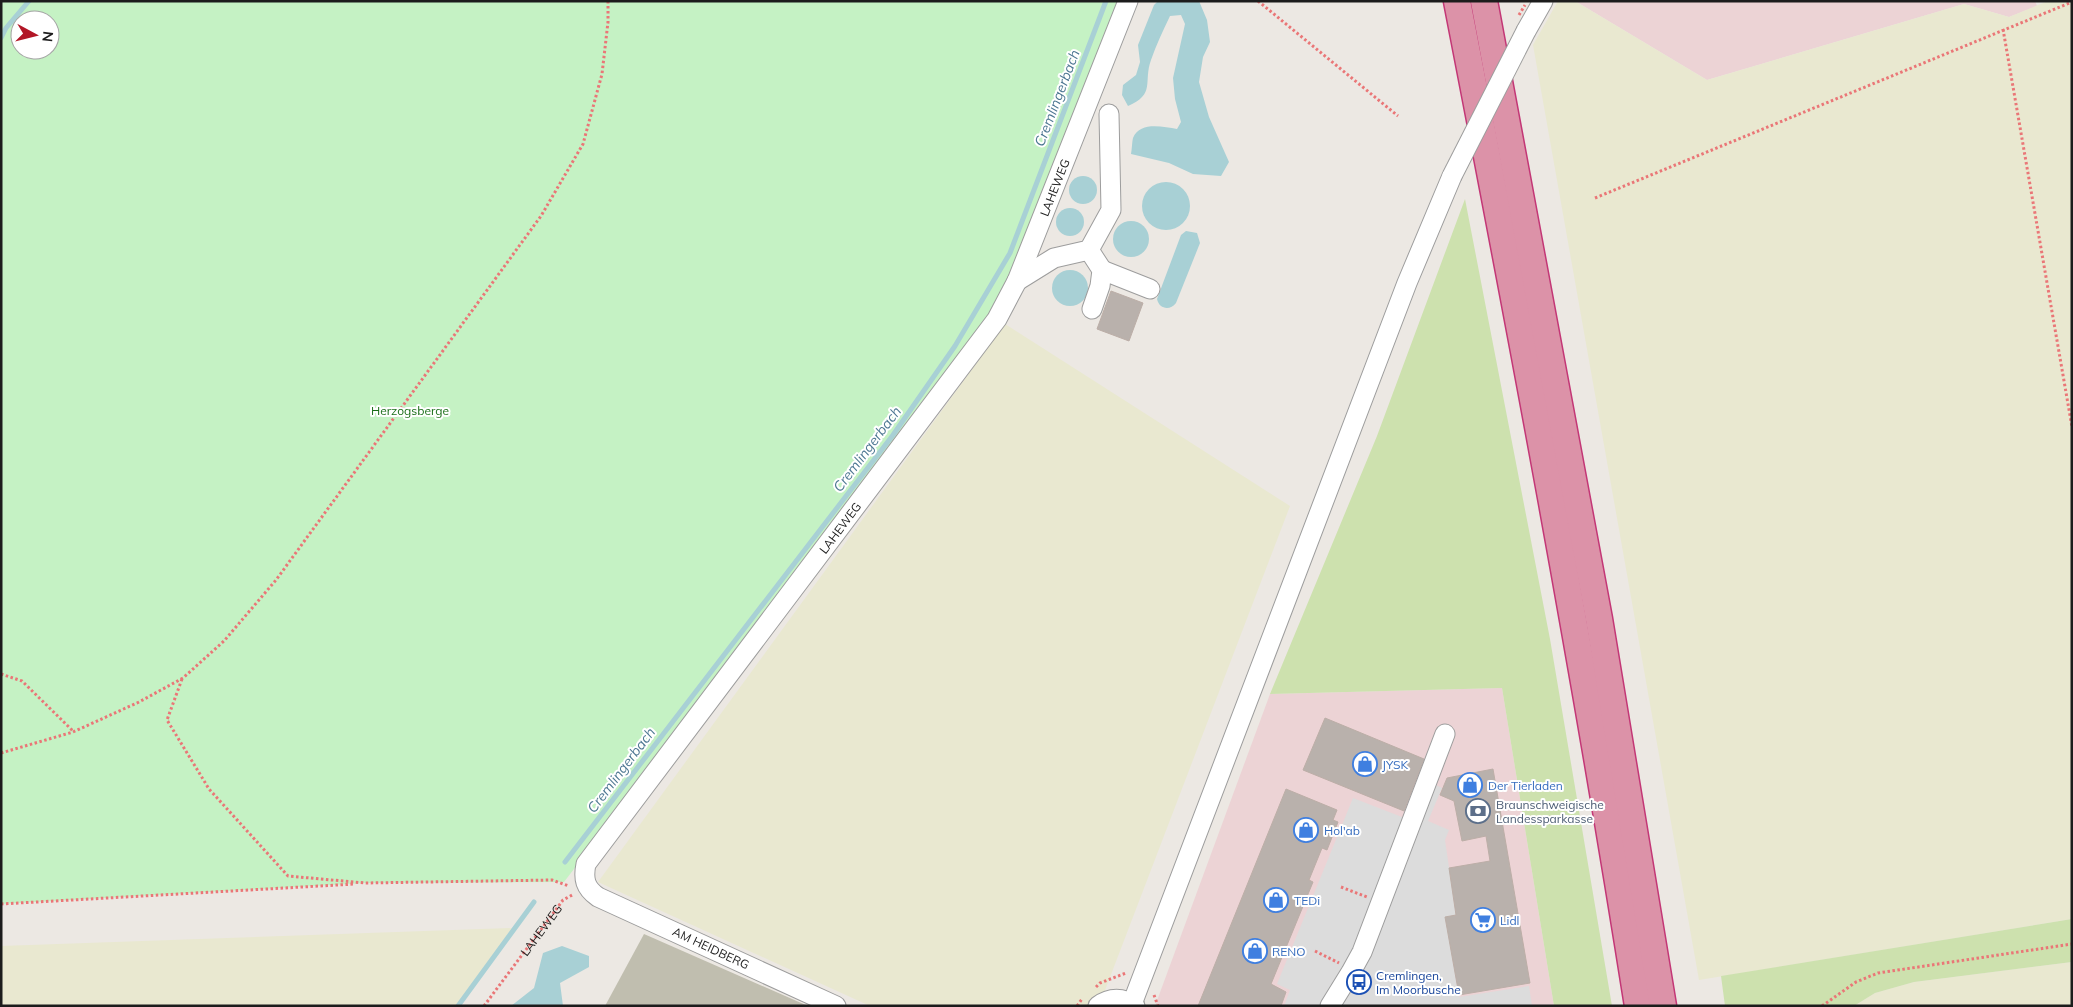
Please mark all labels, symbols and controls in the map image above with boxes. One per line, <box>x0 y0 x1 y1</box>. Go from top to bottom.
north arrow <box>10 10 60 60</box>
text: N <box>38 30 57 43</box>
water label: Cremlingerbach <box>1030 47 1084 149</box>
street label: LAHEWEG <box>1036 156 1072 218</box>
park label: Herzogsberge <box>371 403 449 418</box>
water label: Cremlingerbach <box>829 403 905 495</box>
street label: LAHEWEG <box>816 499 864 556</box>
water label: Cremlingerbach <box>583 724 659 816</box>
shop icon: JYSK <box>1352 751 1378 777</box>
place label: JYSK <box>1382 757 1408 772</box>
shop icon: Der Tierladen <box>1457 772 1483 798</box>
place label: Der Tierladen <box>1488 778 1563 793</box>
place label: Braunschweigische Landessparkasse <box>1496 797 1604 826</box>
bank icon: Braunschweigische Landessparkasse <box>1465 798 1491 824</box>
shop icon: Hol'ab <box>1293 817 1319 843</box>
place label: Hol'ab <box>1324 823 1360 838</box>
shop icon: TEDi <box>1263 887 1289 913</box>
place label: TEDi <box>1294 893 1320 908</box>
street label: LAHEWEG <box>517 901 565 959</box>
supermarket icon: Lidl <box>1470 907 1496 933</box>
place label: Lidl <box>1500 913 1519 928</box>
street label: AM HEIDBERG <box>670 924 752 972</box>
shop icon: RENO <box>1242 938 1268 964</box>
place label: RENO <box>1272 944 1306 959</box>
place label: Cremlingen, Im Moorbusche <box>1376 968 1461 997</box>
bus stop icon: Cremlingen, Im Moorbusche <box>1346 969 1372 995</box>

